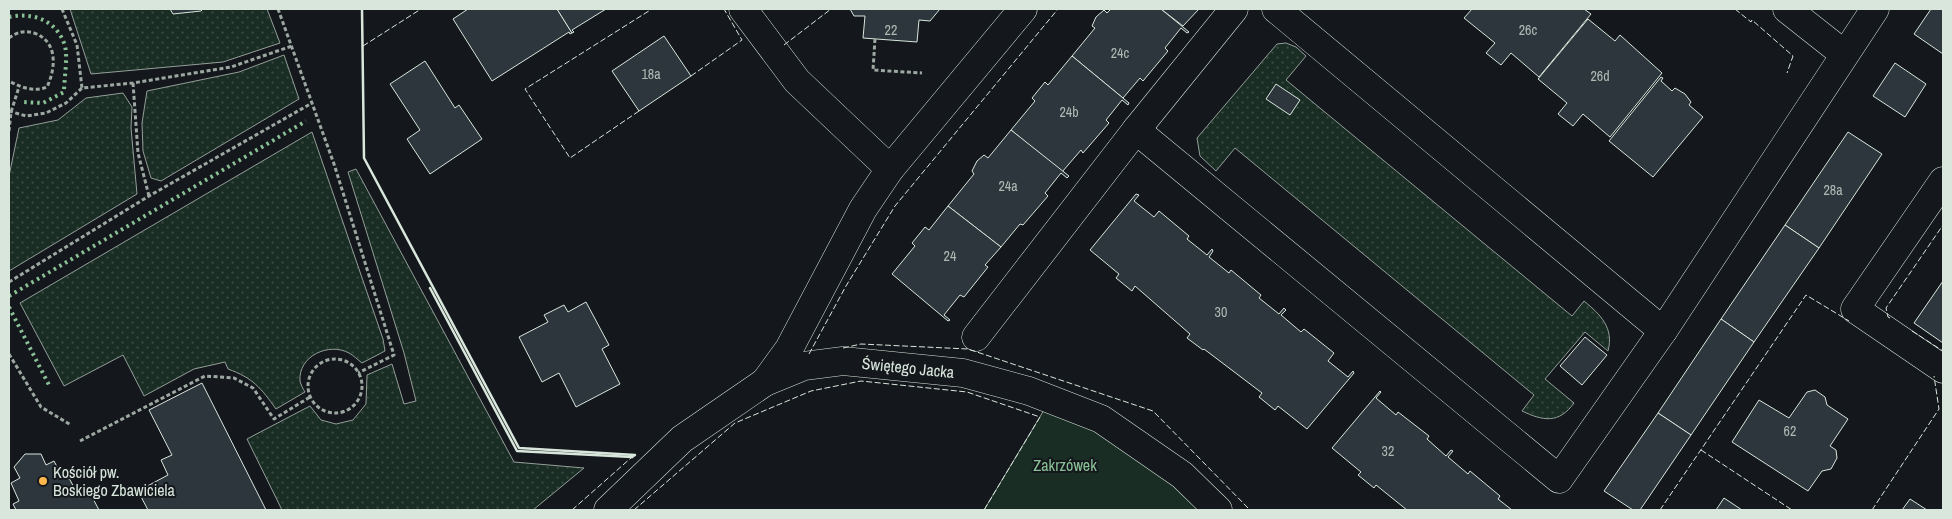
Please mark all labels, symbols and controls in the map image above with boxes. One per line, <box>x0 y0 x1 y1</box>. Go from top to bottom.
house number: 22 <box>885 21 897 39</box>
house number: 26c <box>1519 21 1538 39</box>
house number: 24c <box>1111 44 1130 62</box>
house number: 18a <box>641 65 661 83</box>
house number: 26d <box>1590 67 1610 85</box>
house number: 24b <box>1059 103 1079 121</box>
house number: 24a <box>998 177 1018 195</box>
house number: 28a <box>1823 181 1843 199</box>
house number: 24 <box>944 247 957 265</box>
house number: 30 <box>1215 303 1227 321</box>
street label: Świętego Jacka <box>861 352 956 383</box>
house number: 62 <box>1784 422 1796 440</box>
house number: 32 <box>1382 442 1394 460</box>
park label: Zakrzówek <box>1033 454 1097 476</box>
place label: Kościół pw. Boskiego Zbawiciela <box>53 461 175 501</box>
marker: Kościół pw. Boskiego Zbawiciela <box>37 475 49 487</box>

